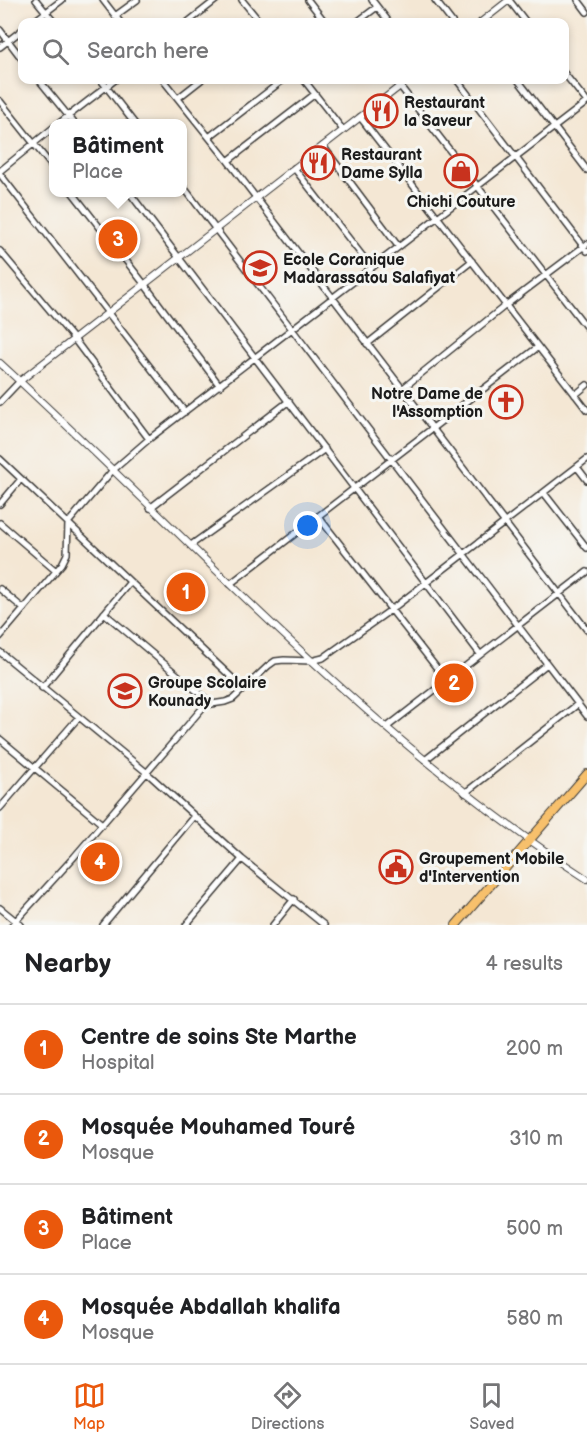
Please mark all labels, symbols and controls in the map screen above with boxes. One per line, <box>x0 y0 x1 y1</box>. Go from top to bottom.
search box <box>18 18 569 84</box>
icon: search <box>39 35 72 68</box>
text: Search here <box>87 38 209 65</box>
restaurant icon: Restaurant la Saveur <box>363 93 399 129</box>
place label: Restaurant la Saveur <box>404 94 485 131</box>
popup <box>49 119 187 197</box>
text: Bâtiment <box>72 133 164 160</box>
restaurant icon: Restaurant Dame Sylla <box>300 145 336 181</box>
place label: Restaurant Dame Sylla <box>341 146 423 183</box>
shop icon: Chichi Couture <box>443 153 479 189</box>
text: Place <box>72 160 123 184</box>
place label: Chichi Couture <box>407 193 515 212</box>
pin: 3 <box>98 216 138 262</box>
school or university icon: Ecole Coranique Madarassatou Salafiyat <box>242 250 278 286</box>
place label: Ecole Coranique Madarassatou Salafiyat <box>283 251 456 288</box>
church icon: Notre Dame de l'Assomption <box>488 384 524 420</box>
place label: Notre Dame de l'Assomption <box>371 385 483 422</box>
your location <box>293 511 322 540</box>
pin: 1 <box>166 570 206 614</box>
pin: 2 <box>434 660 474 706</box>
school or university icon: Groupe Scolaire Kounady <box>107 673 143 709</box>
place label: Groupe Scolaire Kounady <box>148 674 266 711</box>
pin: 4 <box>80 840 120 884</box>
public building icon: Groupement Mobile d'Intervention <box>378 849 414 885</box>
place label: Groupement Mobile d'Intervention <box>419 850 564 887</box>
text: Nearby <box>24 949 111 980</box>
text: 4 results <box>485 952 563 976</box>
text: Centre de soins Ste Marthe <box>81 1024 357 1051</box>
text: 1 <box>39 1037 48 1061</box>
text: 200 m <box>506 1037 563 1061</box>
text: Hospital <box>81 1051 154 1075</box>
text: Mosquée Mouhamed Touré <box>81 1114 355 1141</box>
text: 2 <box>38 1127 49 1151</box>
text: 310 m <box>509 1127 563 1151</box>
text: Mosque <box>81 1141 154 1165</box>
text: Bâtiment <box>81 1204 173 1231</box>
text: 3 <box>38 1217 49 1241</box>
text: 500 m <box>506 1217 563 1241</box>
text: Place <box>81 1231 132 1255</box>
text: Mosquée Abdallah khalifa <box>81 1294 341 1321</box>
text: 4 <box>38 1307 49 1331</box>
text: 580 m <box>506 1307 563 1331</box>
text: Mosque <box>81 1321 154 1345</box>
tab: Map <box>73 1379 106 1434</box>
tab: Directions <box>251 1379 324 1434</box>
tab: Saved <box>469 1379 514 1434</box>

